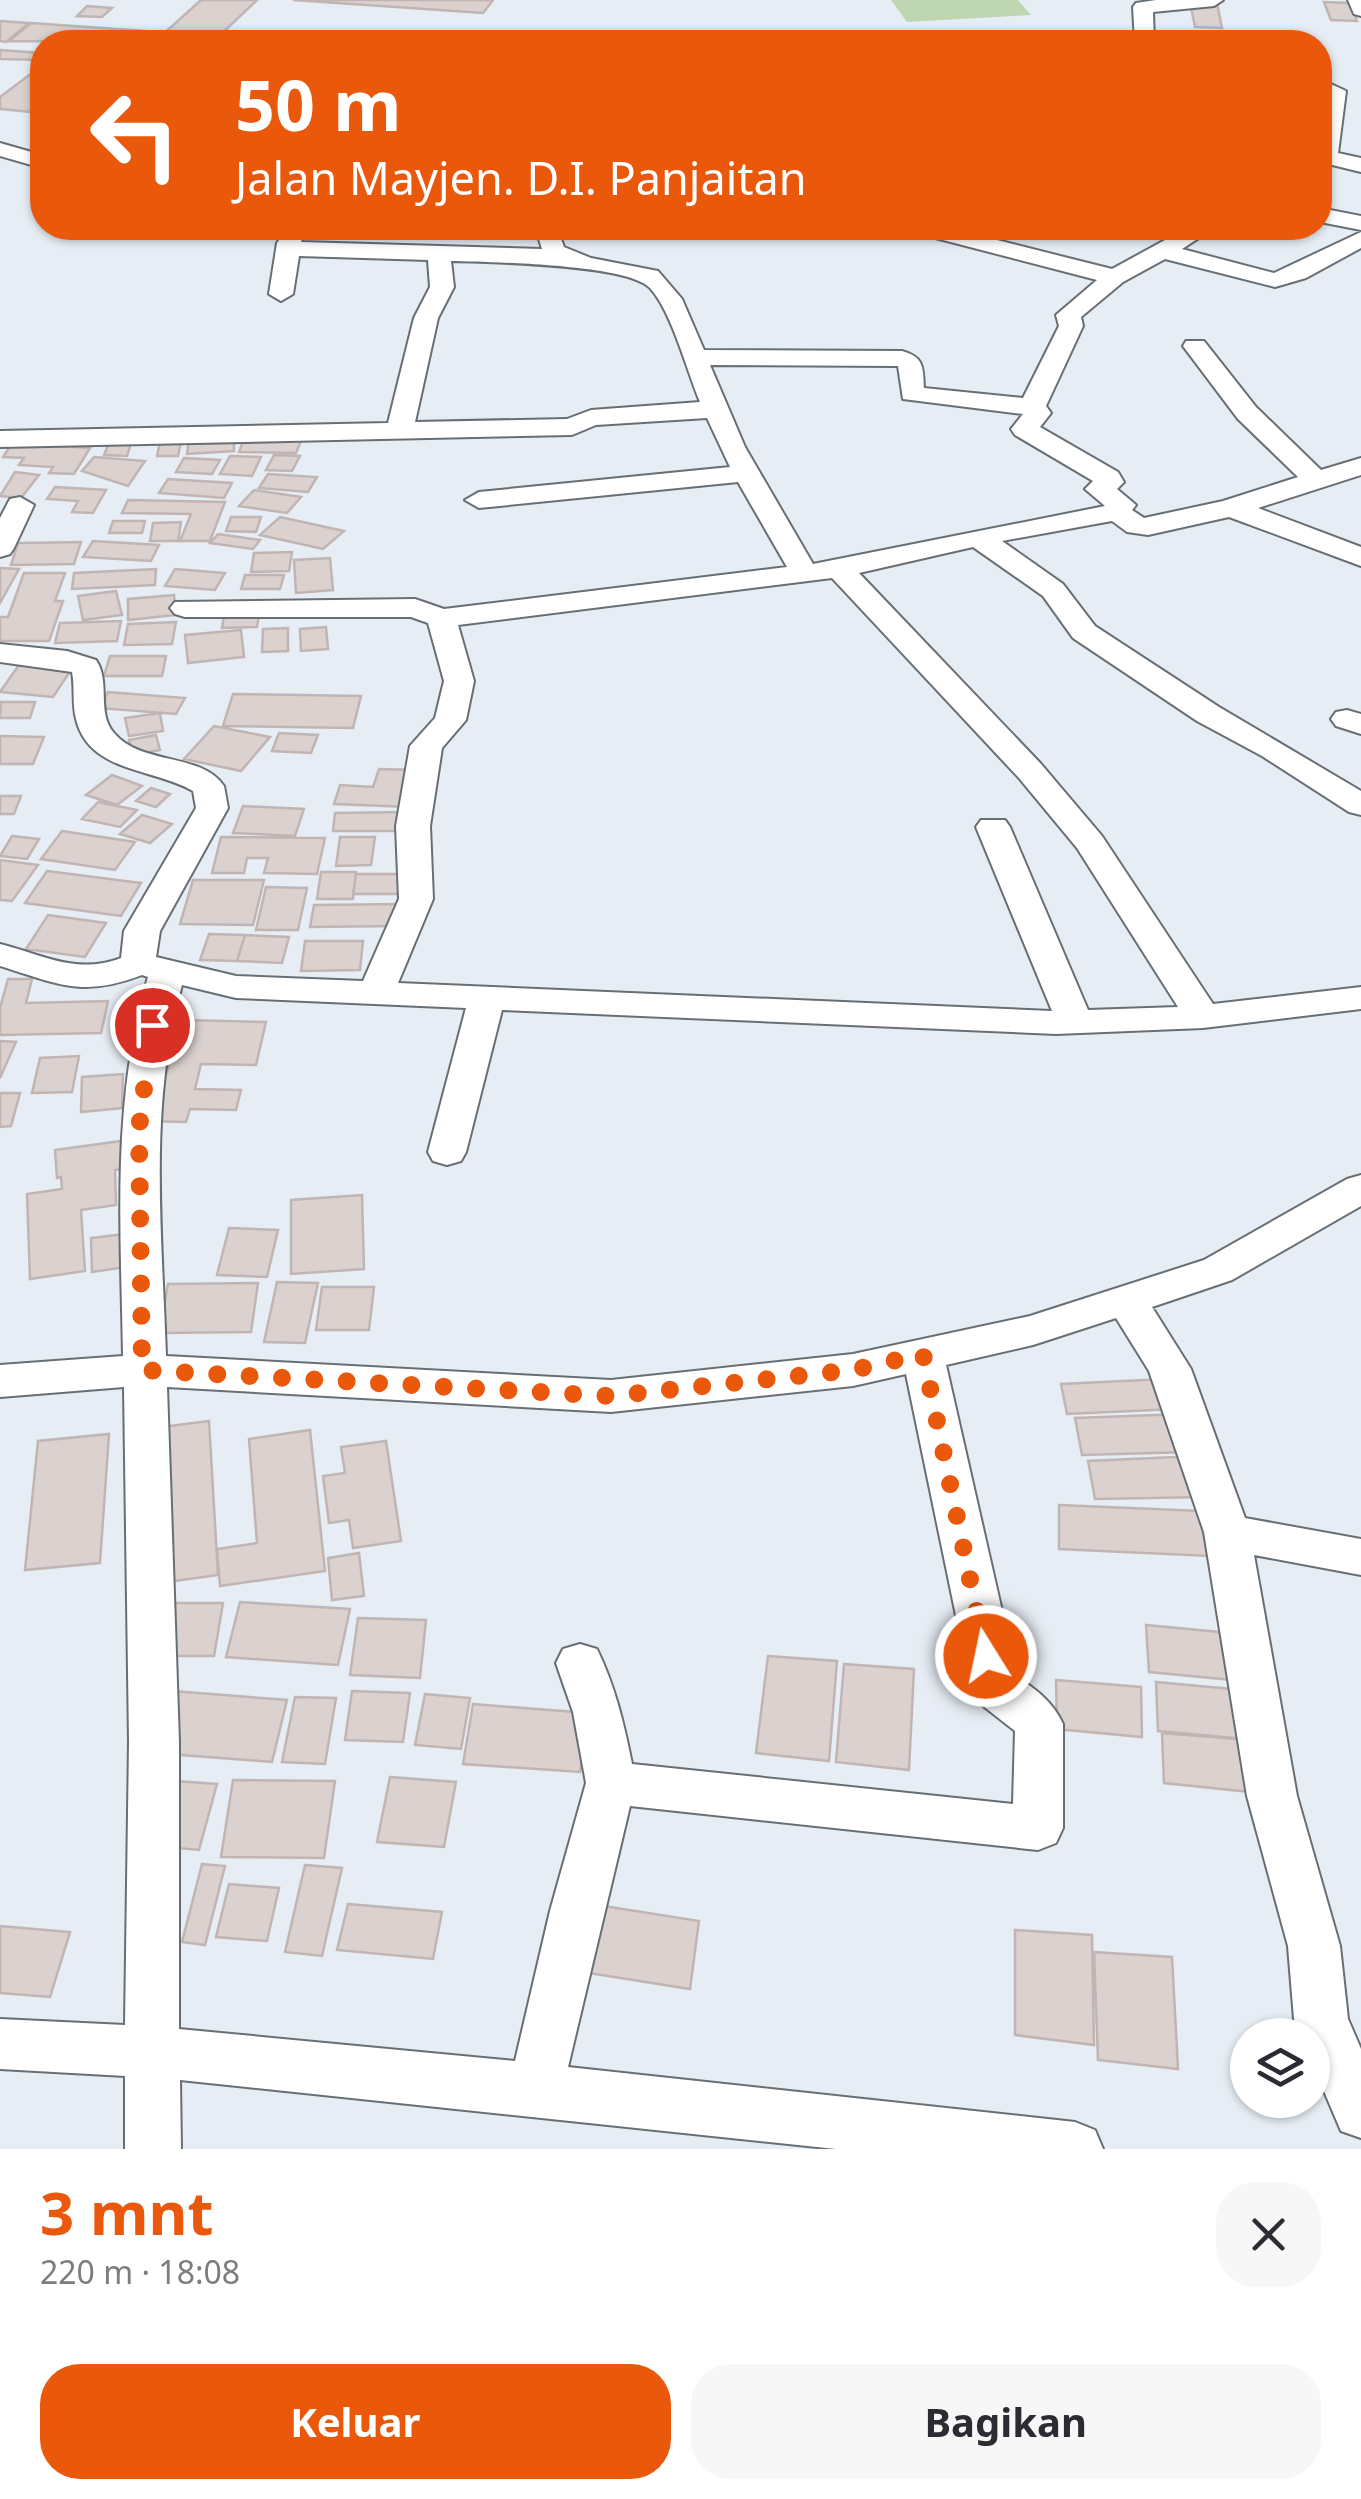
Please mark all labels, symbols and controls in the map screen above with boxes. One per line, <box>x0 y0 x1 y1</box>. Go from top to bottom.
text: 50 m <box>235 56 402 152</box>
icon: left <box>70 70 200 200</box>
text: Jalan Mayjen. D.I. Panjaitan <box>235 147 807 208</box>
pin <box>110 983 195 1068</box>
icon: arrive <box>125 998 180 1053</box>
position arrow <box>934 1604 1038 1708</box>
map controls <box>1230 2018 1330 2118</box>
button: layers <box>1230 2018 1330 2118</box>
text: 3 mnt <box>40 2171 213 2253</box>
button: close <box>1216 2182 1321 2287</box>
text: 220 m · 18:08 <box>40 2250 240 2293</box>
button: Keluar <box>40 2364 671 2479</box>
button: Bagikan <box>691 2364 1321 2479</box>

